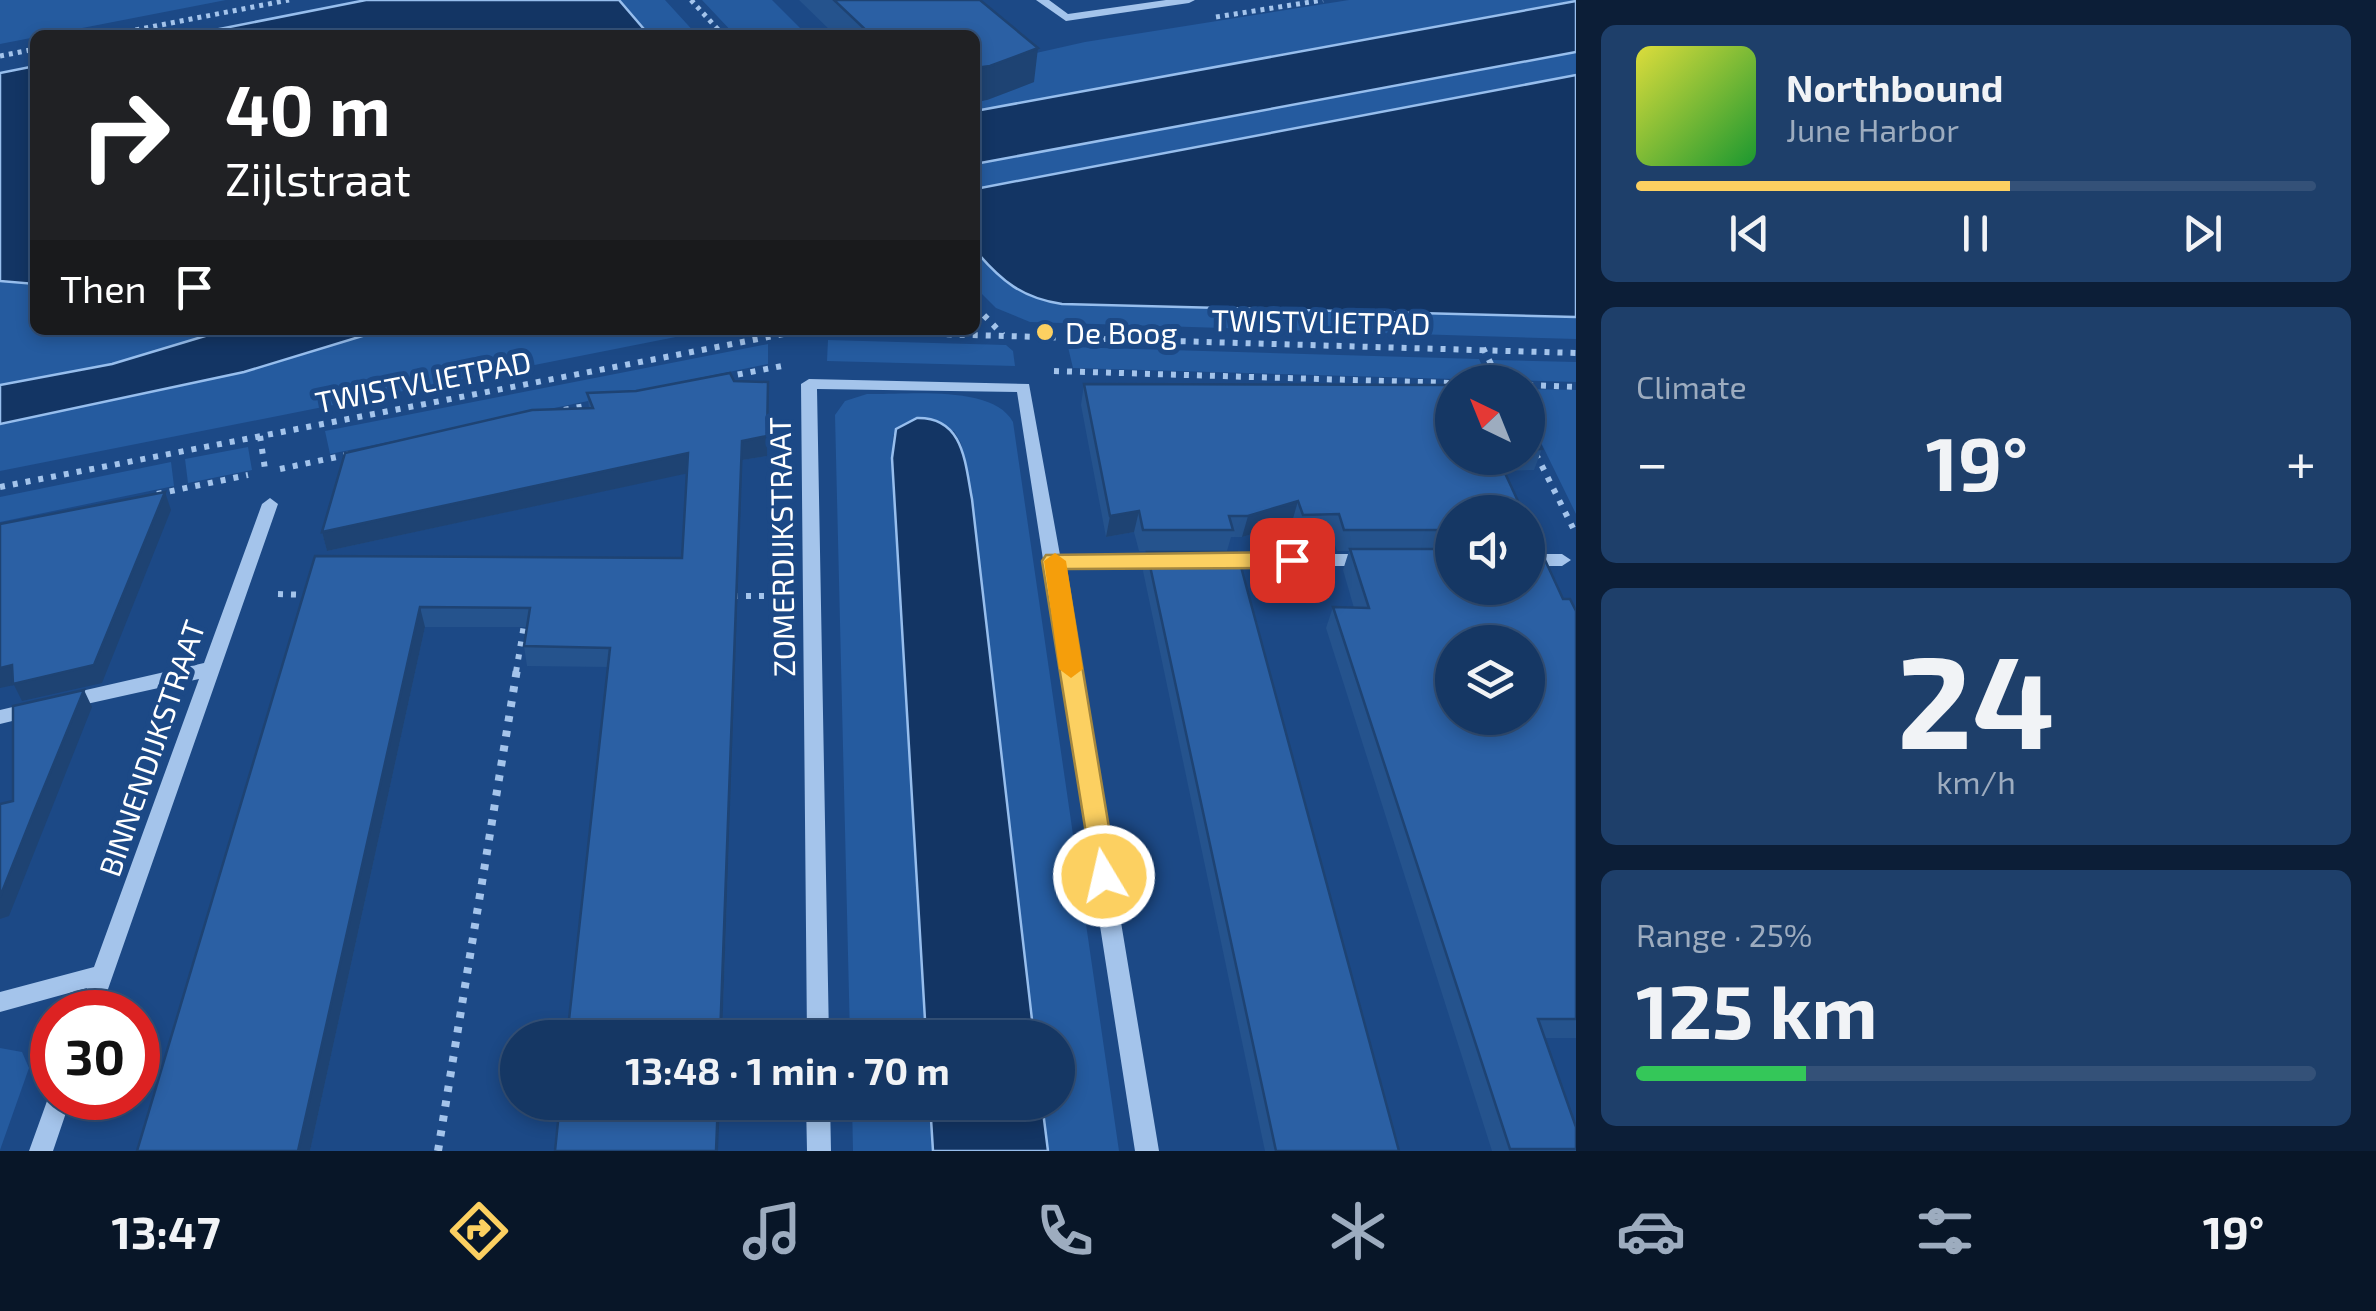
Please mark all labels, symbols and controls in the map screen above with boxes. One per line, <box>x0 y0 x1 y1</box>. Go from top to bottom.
text: Northbound <box>1786 64 2004 110</box>
text: 40 m <box>225 66 391 150</box>
icon: right <box>60 70 190 200</box>
text: June Harbor <box>1786 110 1959 148</box>
text: Zijlstraat <box>225 151 411 205</box>
icon: previous <box>1722 206 1777 261</box>
icon: pause <box>1948 206 2003 261</box>
icon: next <box>2175 206 2230 261</box>
icon: arrive <box>167 260 222 315</box>
text: Then <box>60 265 147 311</box>
street label: TWISTVLIETPAD <box>1211 301 1431 341</box>
place label: De Boog <box>1065 314 1177 350</box>
marker: De Boog <box>1034 321 1056 343</box>
street label: TWISTVLIETPAD <box>312 342 534 420</box>
north arrow <box>1435 365 1545 475</box>
map controls <box>1435 365 1545 735</box>
text: Climate <box>1636 367 1747 405</box>
text: 19° <box>1926 416 2028 506</box>
street label: ZOMERDIJKSTRAAT <box>761 417 801 677</box>
text: − <box>1636 428 1668 494</box>
text: + <box>2286 428 2316 494</box>
button: sound <box>1435 495 1545 605</box>
pin <box>1250 518 1335 603</box>
icon: arrive <box>1265 533 1320 588</box>
street label: BINNENDIJKSTRAAT <box>90 615 212 881</box>
text: 24 <box>1897 619 2055 775</box>
button: layers <box>1435 625 1545 735</box>
text: km/h <box>1936 762 2016 800</box>
position arrow <box>1052 824 1156 928</box>
text: Range · 25% <box>1636 915 1812 953</box>
text: 125 km <box>1636 964 1878 1054</box>
speed limit sign: 30 <box>30 990 160 1120</box>
text: 13:48 · 1 min · 70 m <box>625 1047 950 1093</box>
icon: directions <box>444 1196 514 1266</box>
icon: music <box>737 1196 807 1266</box>
icon: phone <box>1030 1196 1100 1266</box>
icon: climate <box>1323 1196 1393 1266</box>
icon: car <box>1616 1196 1686 1266</box>
icon: filters <box>1910 1196 1980 1266</box>
text: 13:47 <box>112 1204 221 1258</box>
text: 19° <box>2203 1204 2264 1258</box>

